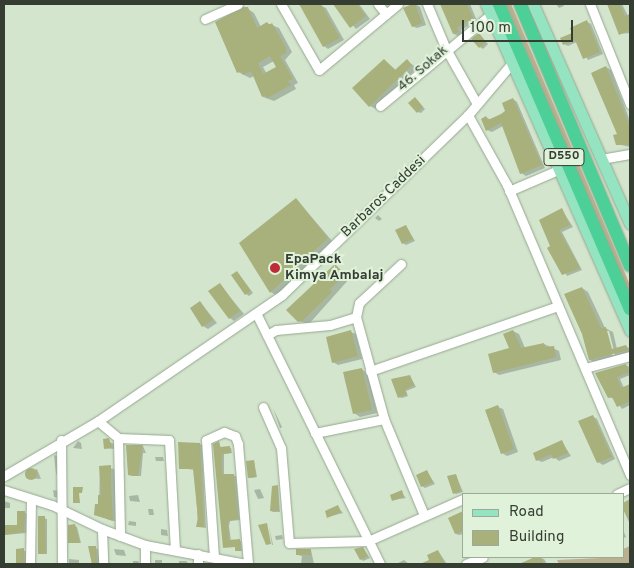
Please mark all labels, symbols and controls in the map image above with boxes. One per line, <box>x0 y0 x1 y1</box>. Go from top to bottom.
scale bar <box>464 10 575 42</box>
text: 100 m <box>470 19 511 38</box>
street label: 46. Sokak <box>394 43 452 95</box>
road number: D550 <box>543 148 585 166</box>
street label: Barbaros Caddesi <box>338 153 430 241</box>
place label: EpaPack Kimya Ambalaj <box>285 252 384 284</box>
marker: EpaPack Kimya Ambalaj <box>269 262 281 274</box>
legend <box>462 493 624 558</box>
text: Road <box>509 503 544 522</box>
text: Building <box>509 528 564 547</box>

